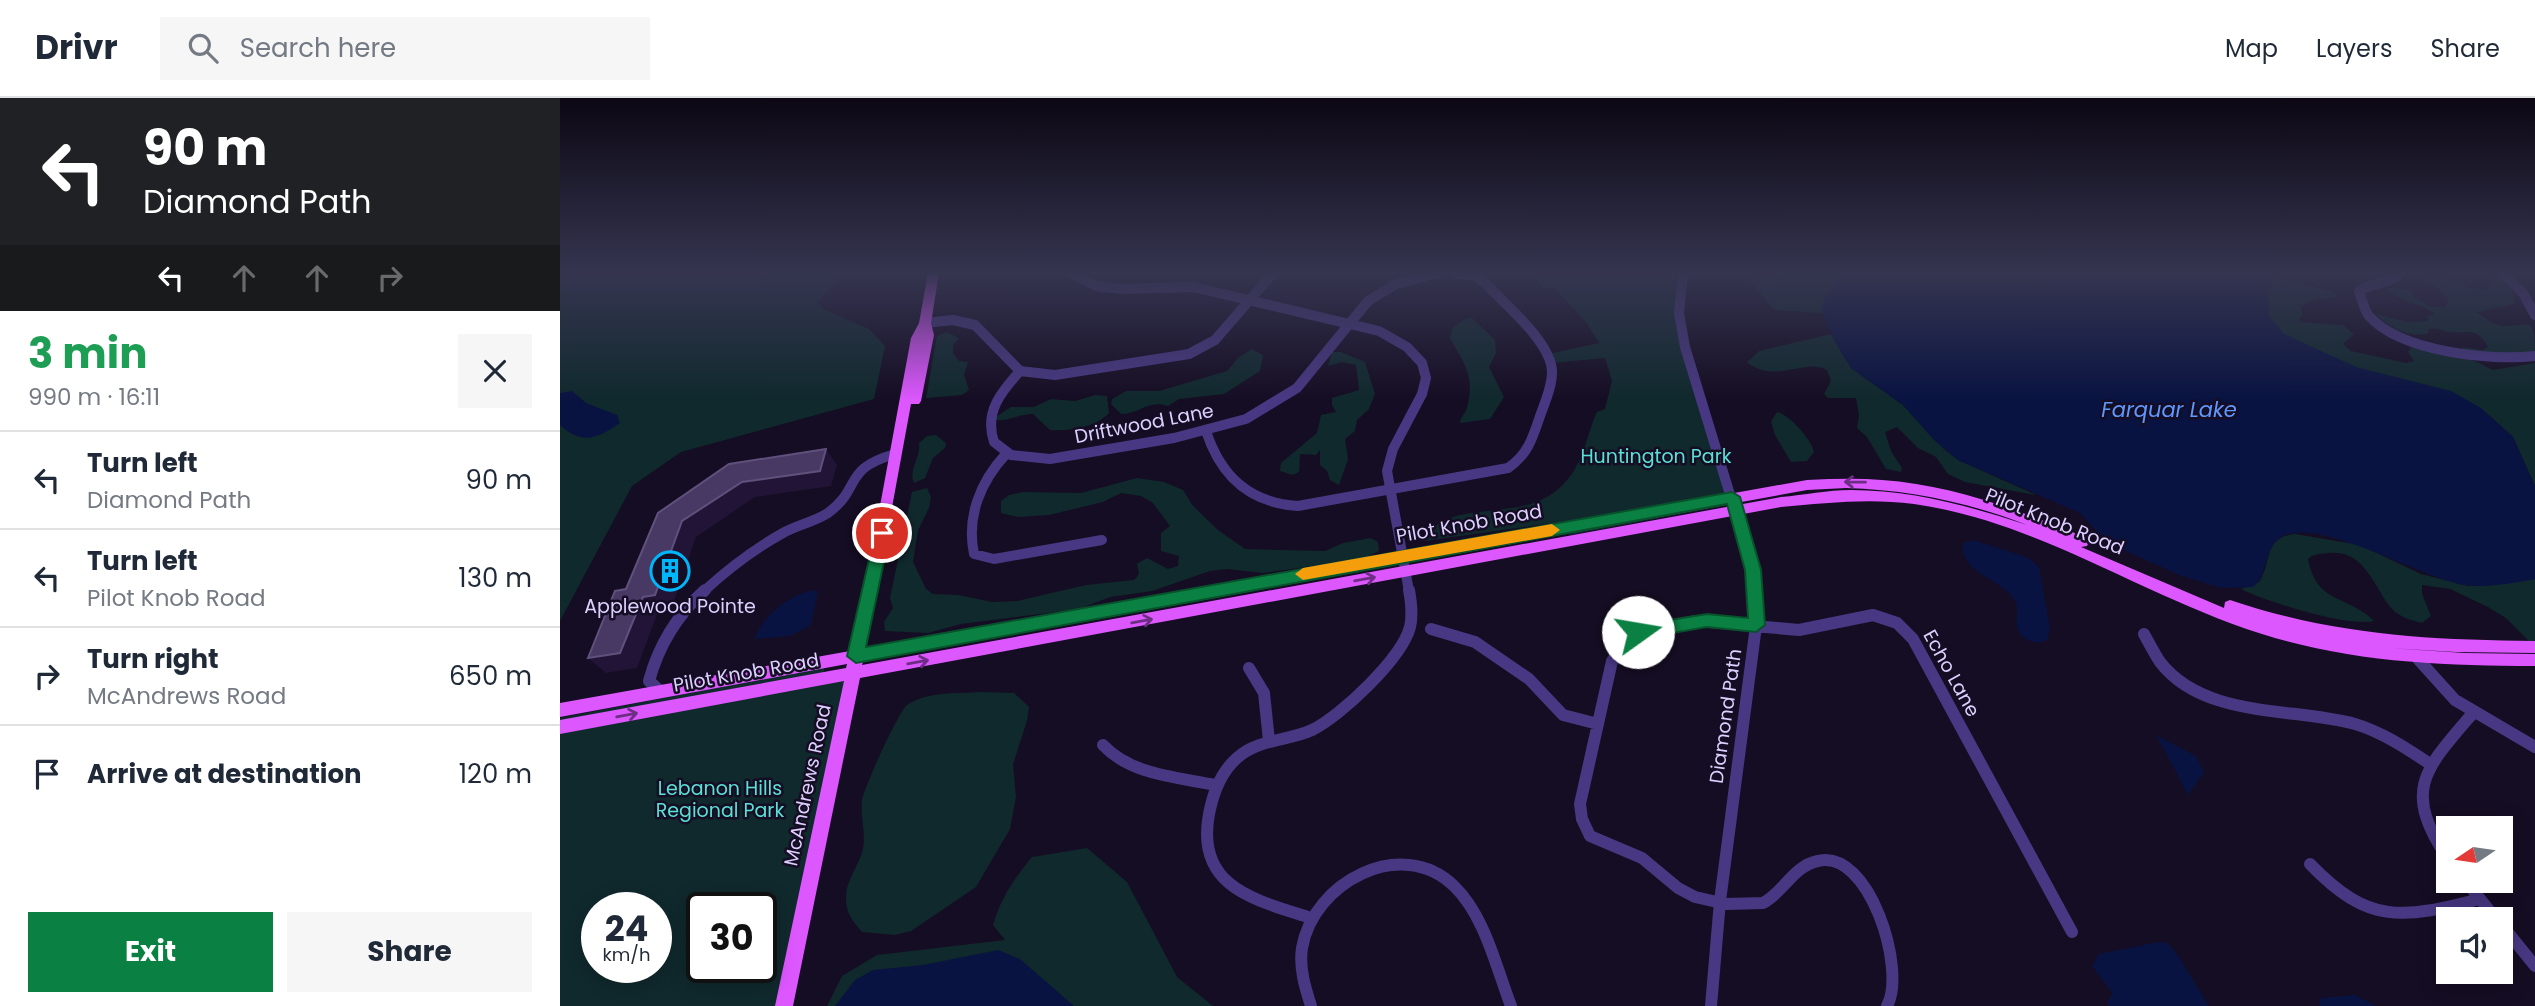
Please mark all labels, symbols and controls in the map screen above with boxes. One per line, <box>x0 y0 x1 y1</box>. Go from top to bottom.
search box <box>160 17 650 80</box>
text: Drivr <box>35 24 118 71</box>
icon: search <box>184 29 222 67</box>
text: Search here <box>240 30 396 66</box>
text: Map <box>2225 32 2278 65</box>
text: Layers <box>2316 32 2392 65</box>
text: Share <box>2430 32 2500 65</box>
text: 90 m <box>143 114 267 182</box>
icon: left <box>28 126 119 217</box>
text: Diamond Path <box>143 179 372 224</box>
icon: left <box>152 259 190 297</box>
icon: ahead <box>225 259 263 297</box>
icon: ahead <box>298 259 336 297</box>
icon: right <box>371 259 409 297</box>
text: 3 min <box>28 324 148 383</box>
button: close <box>458 334 532 408</box>
text: 990 m · 16:11 <box>28 381 160 413</box>
water label: Farquar Lake <box>2101 395 2237 424</box>
street label: Driftwood Lane <box>1072 397 1216 450</box>
park label: Huntington Park <box>1580 443 1732 470</box>
text: Turn left <box>87 445 198 481</box>
icon: left <box>28 461 66 499</box>
text: 90 m <box>466 462 532 498</box>
one-way arrow <box>1844 476 1867 489</box>
street label: Pilot Knob Road <box>1981 481 2128 562</box>
text: Diamond Path <box>87 484 251 516</box>
street label: Pilot Knob Road <box>1394 497 1544 550</box>
pin <box>852 503 912 563</box>
icon: arrive <box>863 514 901 552</box>
text: Turn left <box>87 543 198 579</box>
building icon: Applewood Pointe <box>649 550 691 592</box>
icon: left <box>28 559 66 597</box>
text: 130 m <box>458 560 532 596</box>
one-way arrow <box>1353 572 1376 586</box>
text: Pilot Knob Road <box>87 582 266 614</box>
place label: Applewood Pointe <box>584 593 756 620</box>
position arrow <box>1601 595 1675 669</box>
one-way arrow <box>1130 614 1153 627</box>
street label: Echo Lane <box>1917 625 1987 722</box>
text: Turn right <box>87 641 219 677</box>
street label: Pilot Knob Road <box>671 646 821 699</box>
street label: Diamond Path <box>1703 647 1748 785</box>
one-way arrow <box>906 655 929 668</box>
icon: right <box>28 657 66 695</box>
text: 650 m <box>449 658 532 694</box>
text: McAndrews Road <box>87 680 286 712</box>
street label: McAndrews Road <box>777 702 838 868</box>
one-way arrow <box>615 708 638 721</box>
icon: arrive <box>28 755 66 793</box>
text: Arrive at destination <box>87 756 362 792</box>
text: 120 m <box>459 756 532 792</box>
park label: Lebanon Hills Regional Park <box>656 775 784 824</box>
north arrow <box>2436 816 2513 892</box>
map controls <box>2436 816 2513 984</box>
speed limit sign: 30 <box>686 892 777 983</box>
text: 24 <box>605 904 648 953</box>
button: sound <box>2436 907 2513 984</box>
button: Exit <box>28 912 273 992</box>
button: Share <box>287 912 532 992</box>
text: km/h <box>603 942 650 967</box>

